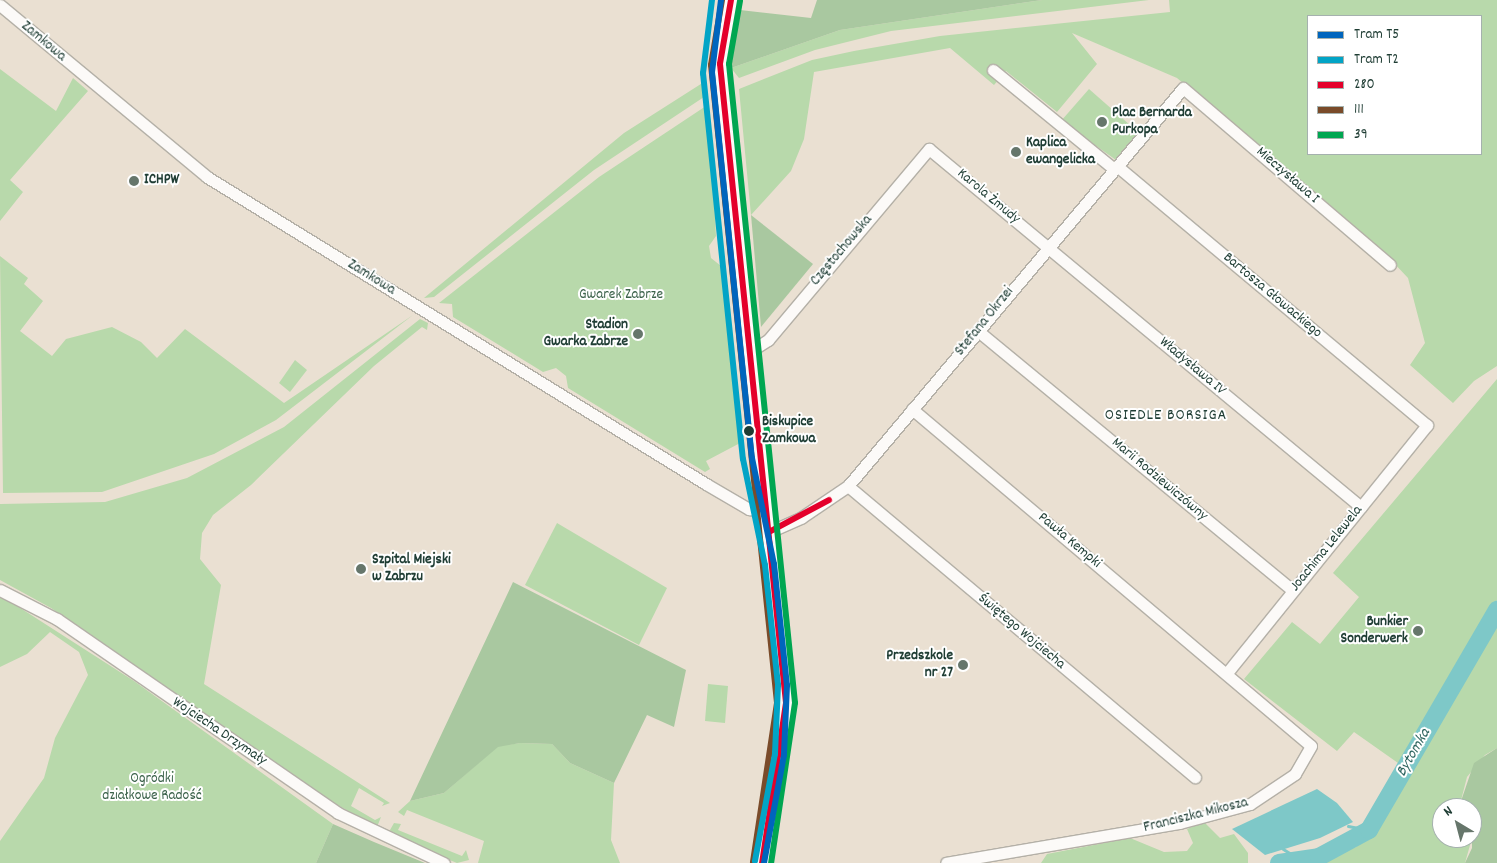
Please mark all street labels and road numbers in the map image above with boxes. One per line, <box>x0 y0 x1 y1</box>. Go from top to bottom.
street label: Zamkowa <box>17 18 69 66</box>
street label: Mieczysława I <box>1252 144 1322 208</box>
street label: Karola Żmudy <box>953 165 1023 229</box>
street label: Częstochowska <box>807 212 877 290</box>
street label: Bartosza Głowackiego <box>1219 249 1325 343</box>
street label: Zamkowa <box>344 256 398 300</box>
street label: Stefana Okrzei <box>952 284 1018 360</box>
street label: Władysława IV <box>1155 334 1229 400</box>
street label: Marii Rodziewiczówny <box>1107 435 1211 525</box>
street label: Joachima Lelewela <box>1287 502 1367 596</box>
street label: Pawła Kempki <box>1034 509 1104 573</box>
street label: Świętego Wojciecha <box>974 590 1068 674</box>
street label: Wojciecha Drzymały <box>168 694 270 770</box>
street label: Franciszka Mikosza <box>1142 794 1250 838</box>

